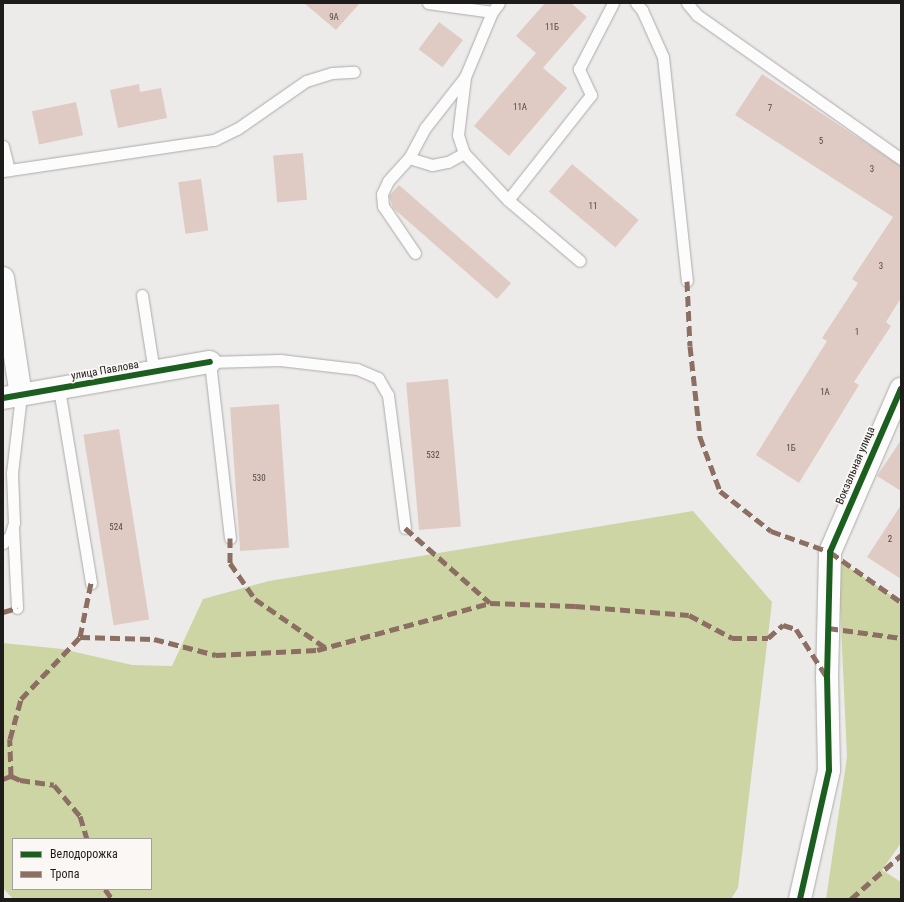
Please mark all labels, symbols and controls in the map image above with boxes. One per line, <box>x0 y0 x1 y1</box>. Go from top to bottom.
house number: 9А <box>329 12 339 22</box>
house number: 11Б <box>545 22 559 32</box>
house number: 11А <box>513 102 527 112</box>
house number: 7 <box>768 103 772 113</box>
house number: 5 <box>819 136 823 146</box>
house number: 3 <box>870 164 874 174</box>
house number: 11 <box>589 201 597 211</box>
house number: 3 <box>879 261 883 271</box>
house number: 1 <box>855 327 859 337</box>
street label: улица Павлова <box>70 359 140 383</box>
house number: 1А <box>820 387 830 397</box>
street label: Вокзальная улица <box>834 425 878 507</box>
house number: 1Б <box>786 443 796 453</box>
house number: 532 <box>426 450 440 460</box>
house number: 530 <box>252 473 266 483</box>
house number: 524 <box>109 522 123 532</box>
house number: 2 <box>888 534 892 544</box>
legend <box>12 838 152 890</box>
text: Велодорожка <box>50 847 118 861</box>
text: Тропа <box>50 867 79 881</box>

